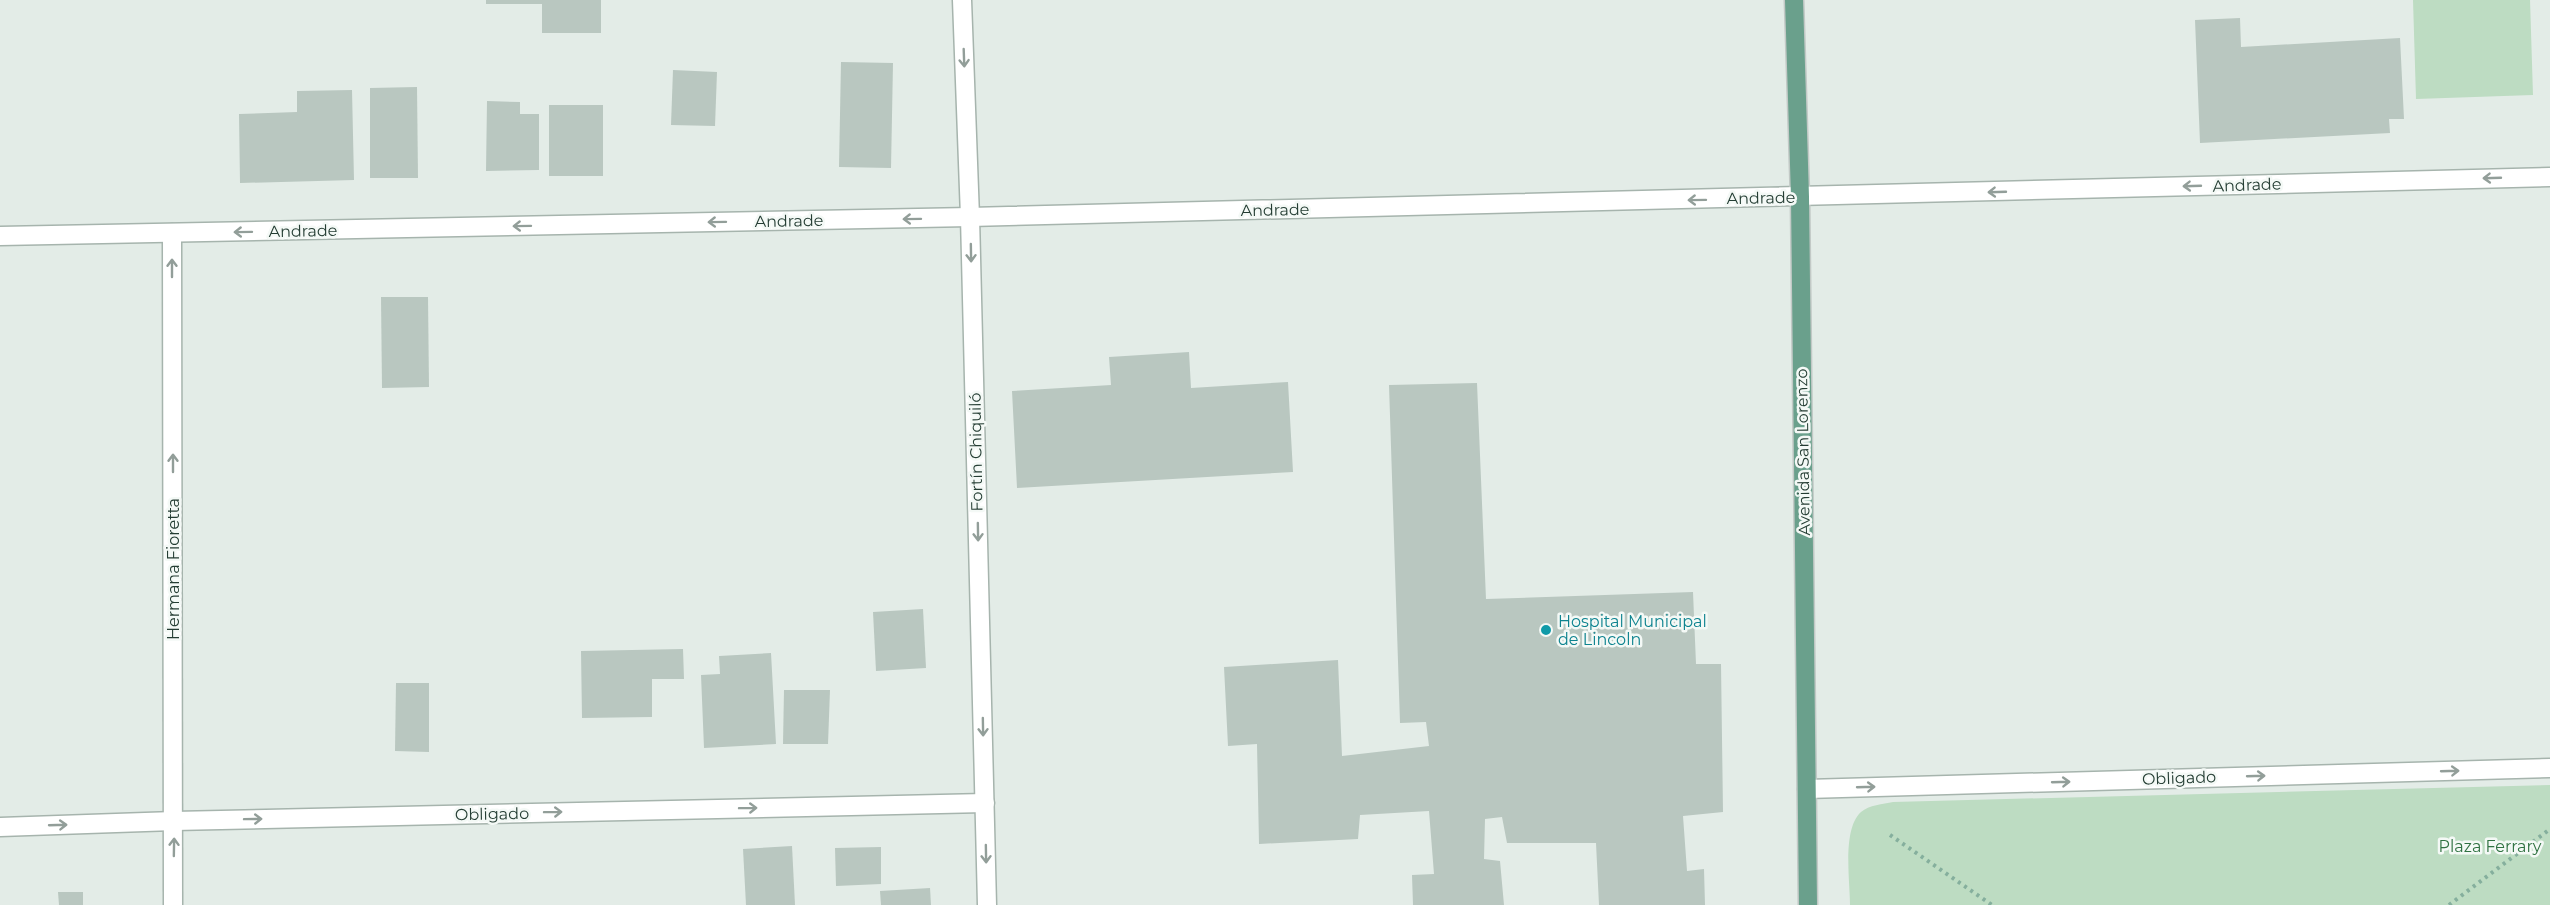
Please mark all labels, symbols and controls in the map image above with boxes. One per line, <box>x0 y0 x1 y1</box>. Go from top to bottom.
one-way arrow <box>959 48 970 68</box>
one-way arrow <box>2482 173 2502 184</box>
street label: Andrade <box>2212 174 2282 196</box>
one-way arrow <box>2182 181 2202 192</box>
one-way arrow <box>1987 186 2007 197</box>
street label: Andrade <box>1726 188 1796 208</box>
one-way arrow <box>1687 194 1707 205</box>
street label: Andrade <box>1240 200 1310 220</box>
street label: Andrade <box>754 211 824 231</box>
one-way arrow <box>902 213 922 224</box>
one-way arrow <box>707 217 727 228</box>
one-way arrow <box>512 220 532 232</box>
street label: Andrade <box>268 221 338 241</box>
one-way arrow <box>233 226 253 238</box>
one-way arrow <box>965 243 977 263</box>
one-way arrow <box>166 258 178 278</box>
street label: Avenida San Lorenzo <box>1792 368 1814 536</box>
street label: Fortín Chiquiló <box>965 392 987 512</box>
one-way arrow <box>167 453 179 473</box>
street label: Hermana Fioretta <box>164 498 183 640</box>
one-way arrow <box>972 522 984 542</box>
place label: Hospital Municipal de Lincoln <box>1558 612 1707 649</box>
marker: Hospital Municipal de Lincoln <box>1539 623 1553 637</box>
one-way arrow <box>977 717 989 737</box>
one-way arrow <box>2440 765 2460 776</box>
street label: Obligado <box>2142 767 2216 789</box>
one-way arrow <box>2245 770 2265 782</box>
one-way arrow <box>2050 776 2070 787</box>
one-way arrow <box>1855 782 1875 793</box>
one-way arrow <box>738 802 758 814</box>
street label: Obligado <box>455 804 529 824</box>
one-way arrow <box>543 806 563 818</box>
one-way arrow <box>243 813 263 825</box>
one-way arrow <box>48 819 68 831</box>
one-way arrow <box>168 837 179 857</box>
park label: Plaza Ferrary <box>2438 837 2542 856</box>
one-way arrow <box>980 843 992 863</box>

